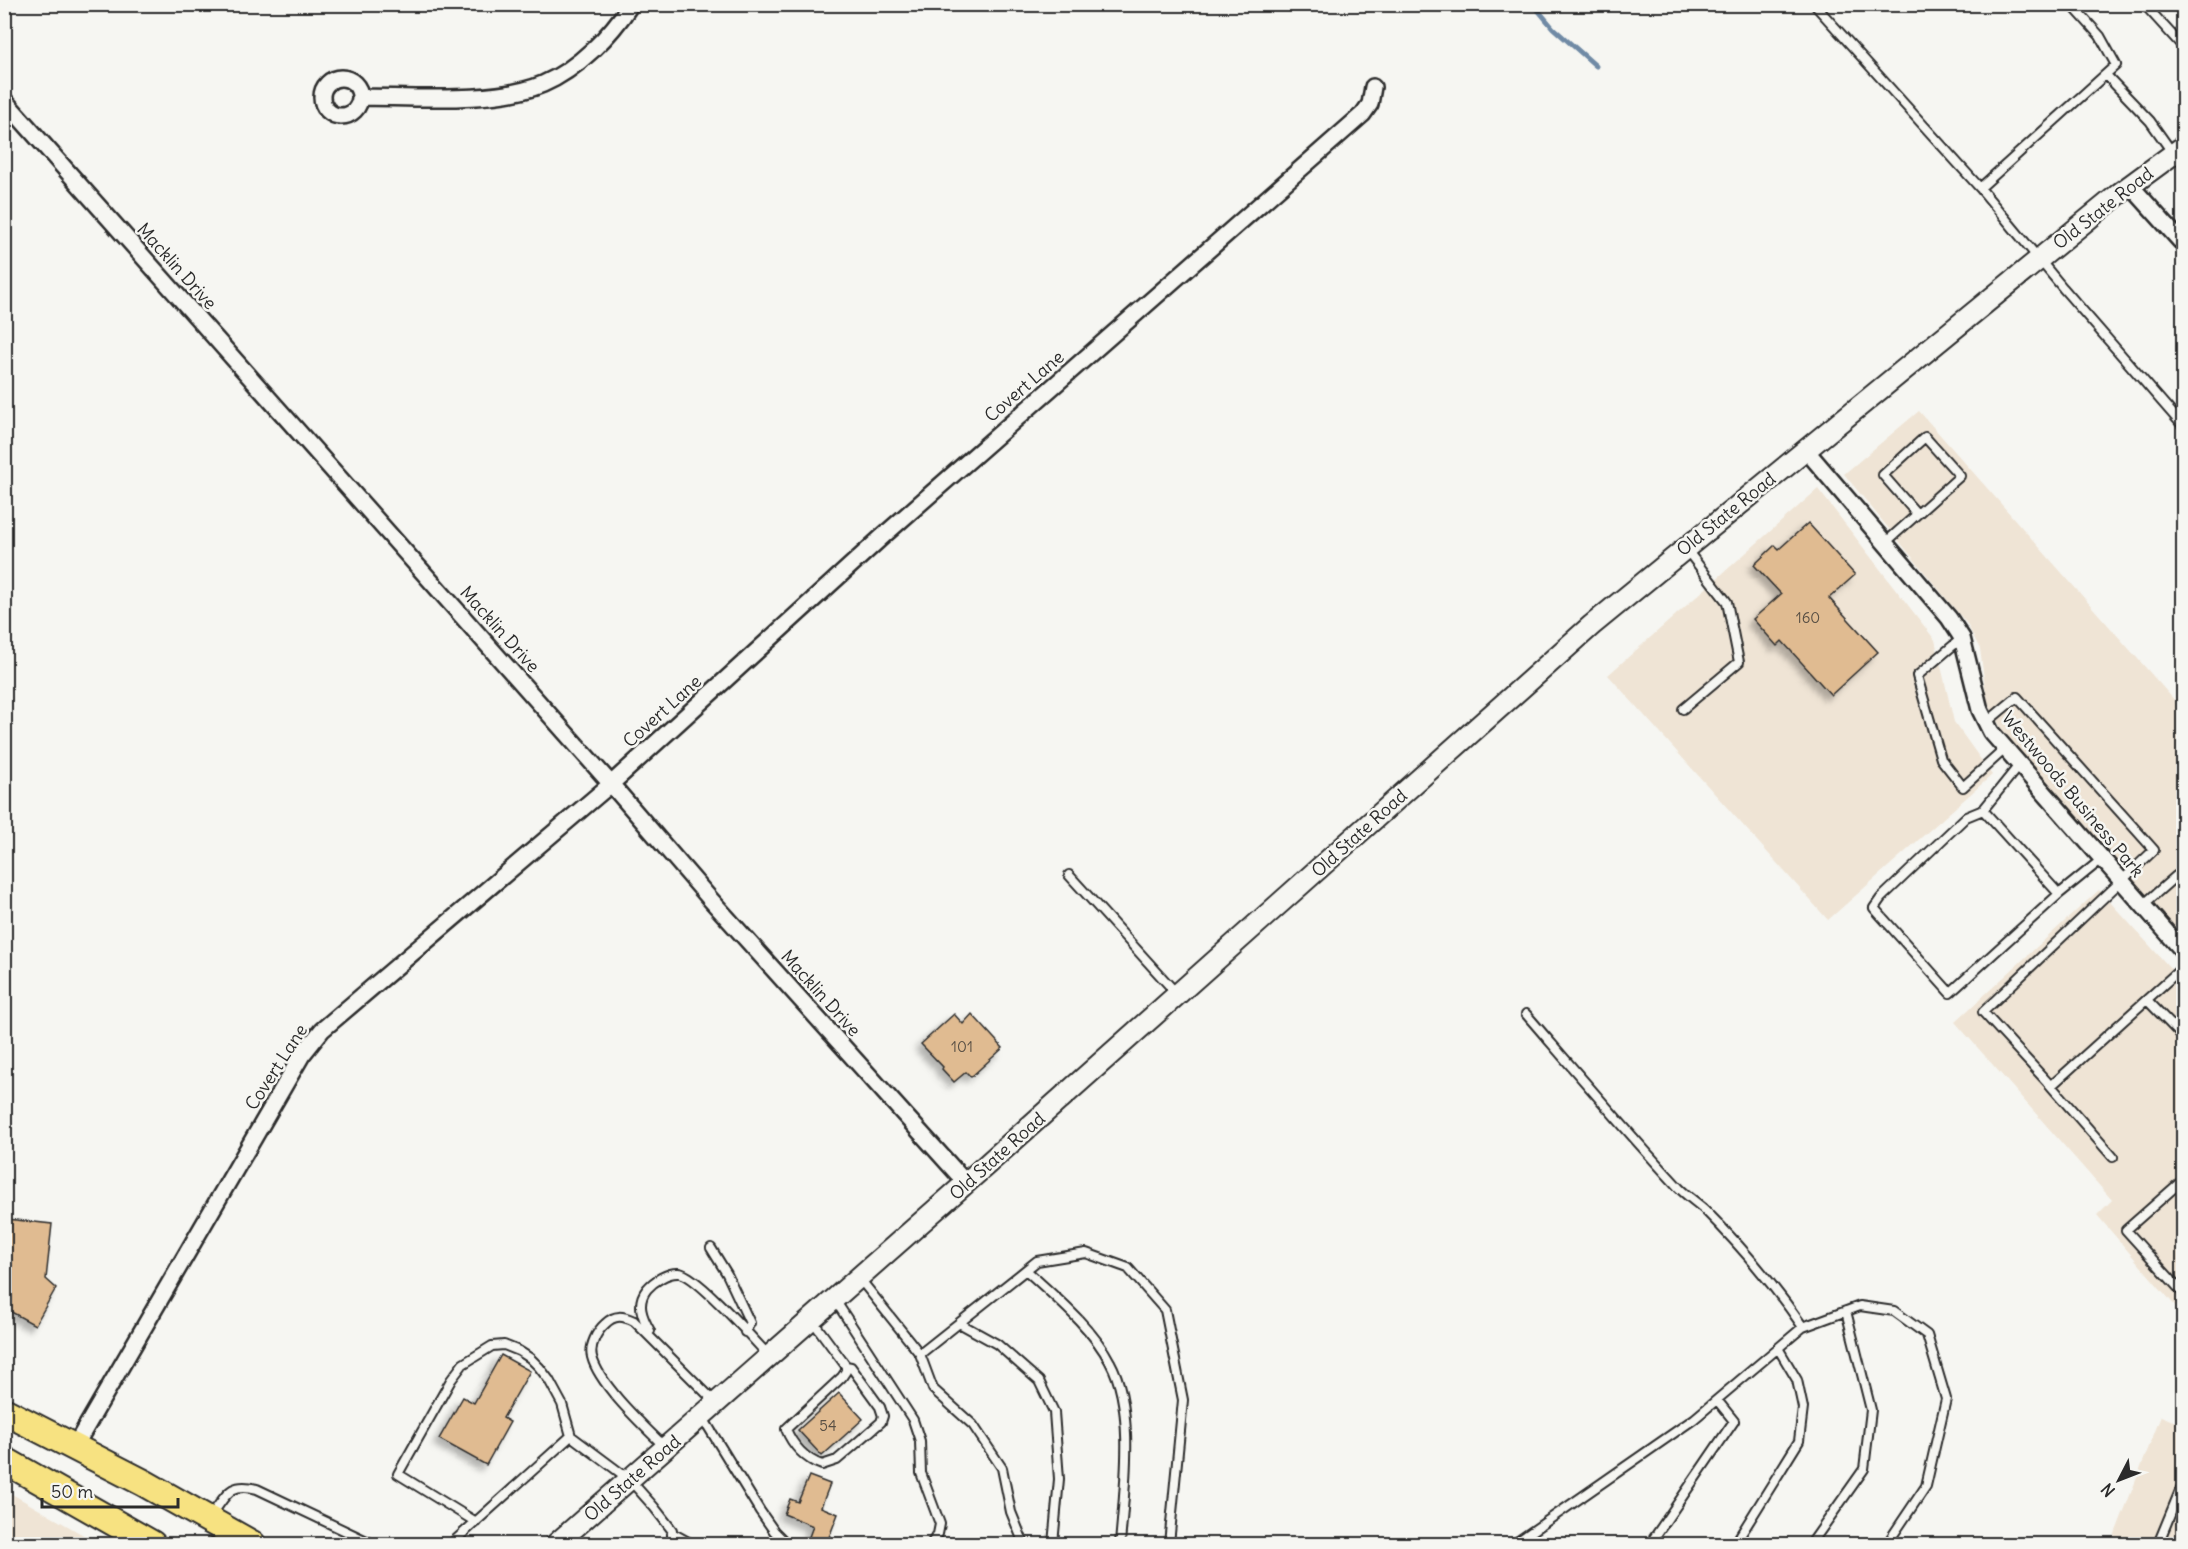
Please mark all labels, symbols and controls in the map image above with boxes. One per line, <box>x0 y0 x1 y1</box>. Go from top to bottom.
street label: Old State Road <box>2048 161 2158 254</box>
street label: Macklin Drive <box>132 218 222 314</box>
street label: Covert Lane <box>979 345 1069 427</box>
street label: Old State Road <box>1672 467 1781 561</box>
street label: Macklin Drive <box>455 581 545 677</box>
house number: 160 <box>1796 608 1820 627</box>
street label: Covert Lane <box>618 670 706 752</box>
street label: Westwoods Business Park <box>1997 706 2149 882</box>
street label: Old State Road <box>1306 784 1412 882</box>
street label: Macklin Drive <box>776 945 866 1041</box>
street label: Covert Lane <box>240 1020 312 1114</box>
house number: 101 <box>951 1037 973 1056</box>
street label: Old State Road <box>944 1107 1050 1205</box>
house number: 54 <box>819 1416 837 1435</box>
street label: Old State Road <box>579 1429 685 1526</box>
north arrow <box>2089 1450 2149 1510</box>
scale bar <box>42 1471 178 1509</box>
text: N <box>2097 1479 2119 1501</box>
text: 50 m <box>51 1480 93 1503</box>

